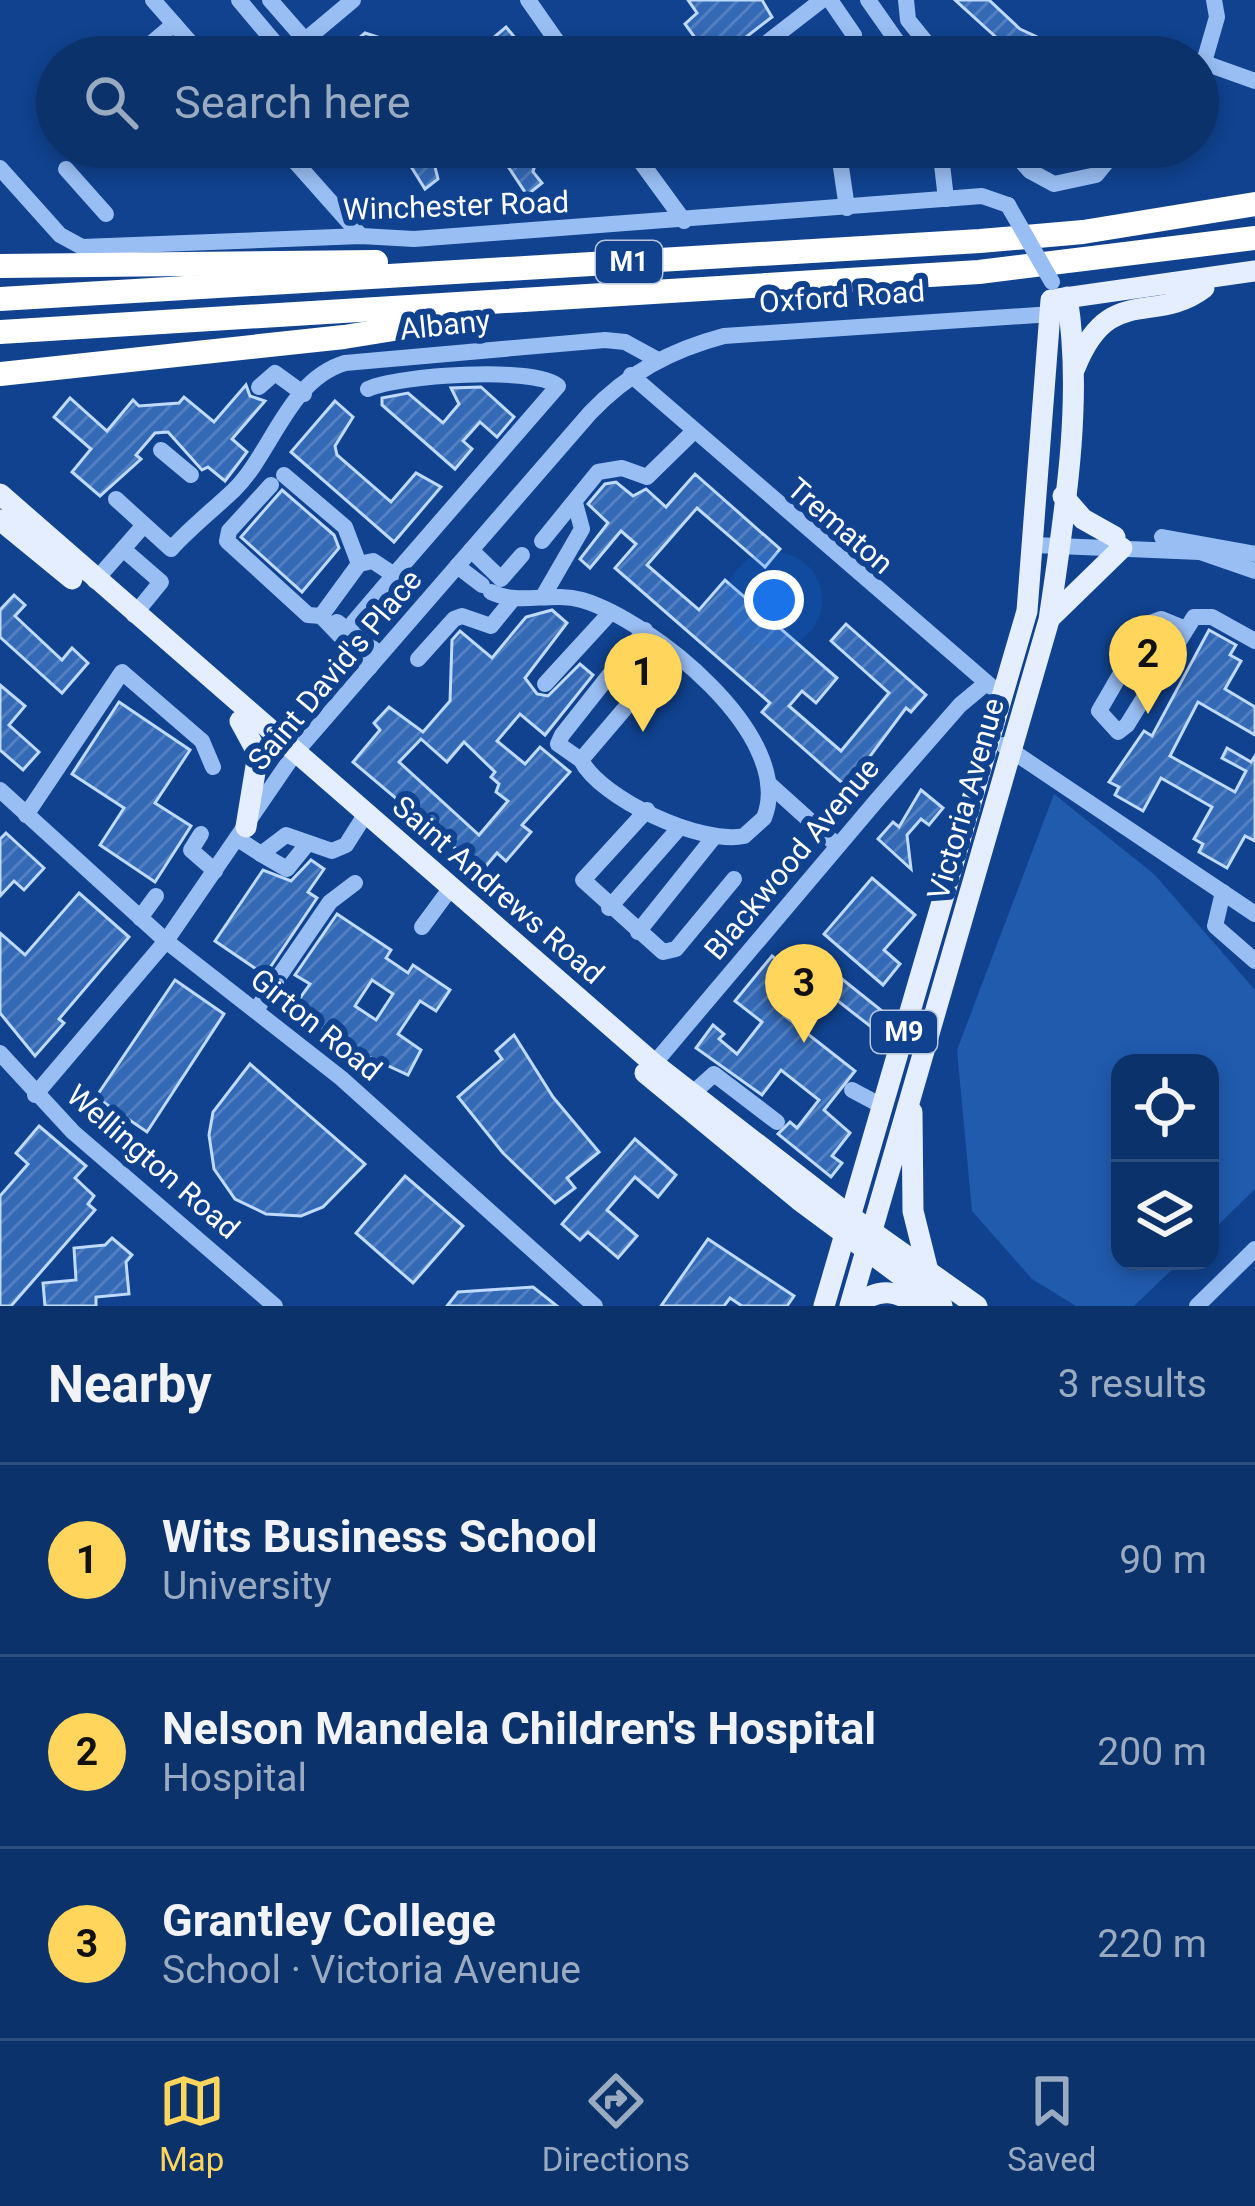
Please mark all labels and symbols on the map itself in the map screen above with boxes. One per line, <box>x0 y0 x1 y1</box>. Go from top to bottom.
street label: Winchester Road <box>342 184 570 227</box>
road number: M1 <box>596 241 662 283</box>
street label: Oxford Road <box>758 273 926 320</box>
street label: Albany <box>398 302 492 347</box>
street label: Trematon <box>780 470 900 581</box>
street label: Saint David's Place <box>241 562 429 777</box>
your location <box>744 570 804 630</box>
pin: 2 <box>1109 615 1187 714</box>
pin: 1 <box>604 633 682 732</box>
street label: Victoria Avenue <box>920 694 1011 904</box>
street label: Blackwood Avenue <box>697 751 886 967</box>
street label: Saint Andrews Road <box>386 788 611 991</box>
pin: 3 <box>765 944 843 1043</box>
street label: Girton Road <box>244 961 389 1088</box>
road number: M9 <box>871 1011 937 1053</box>
street label: Wellington Road <box>60 1077 247 1246</box>

